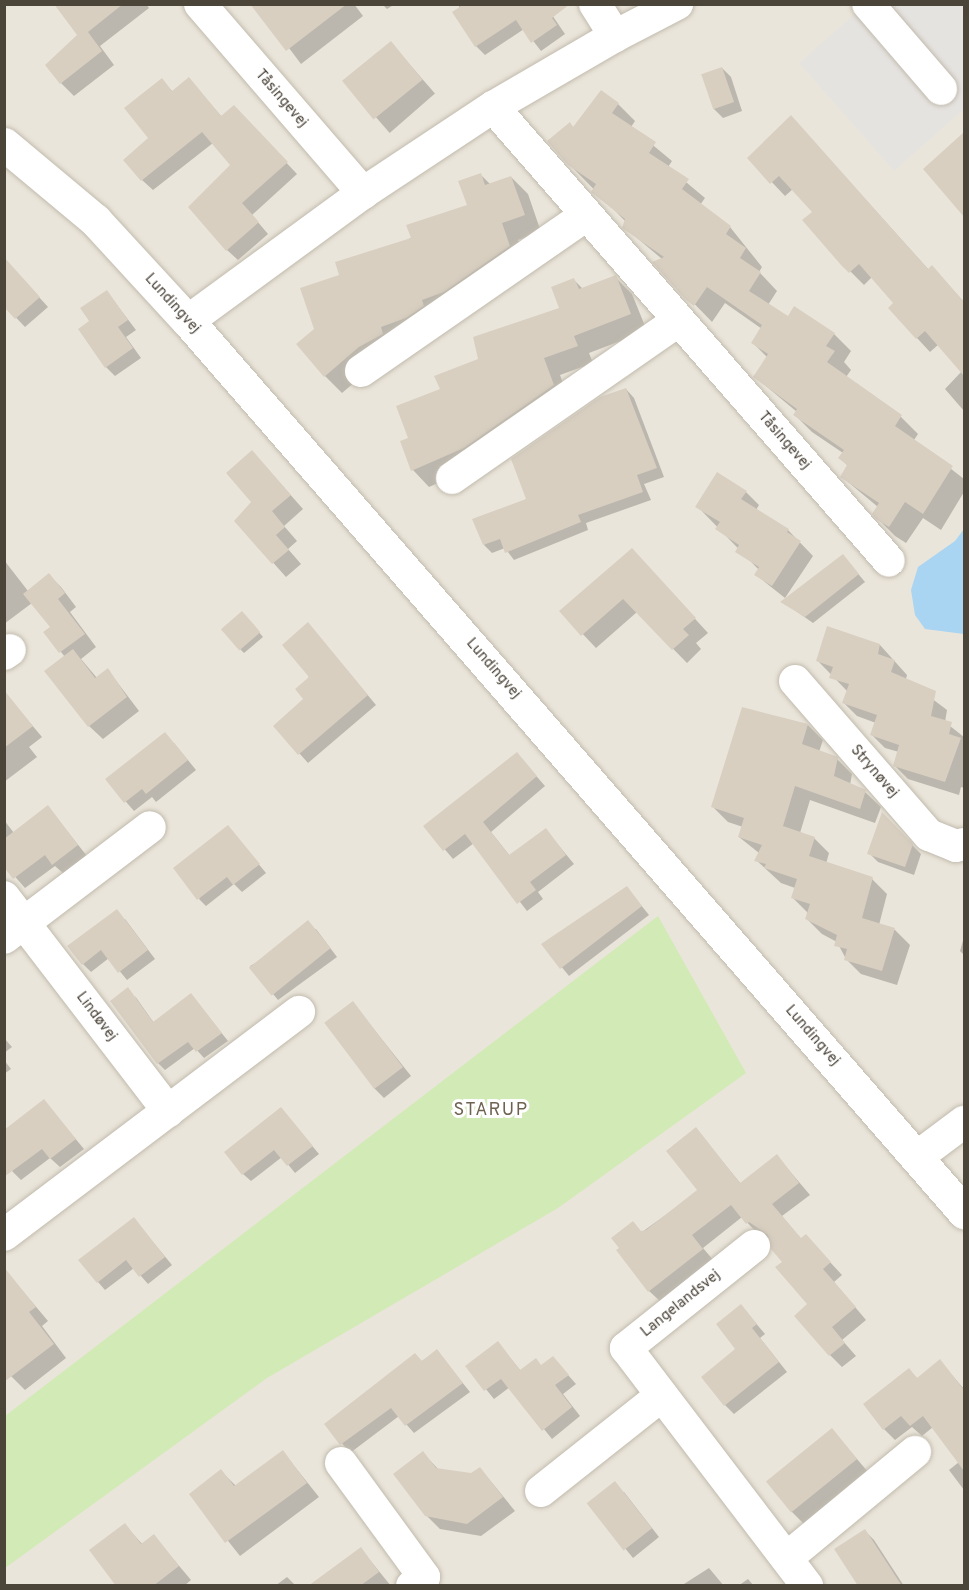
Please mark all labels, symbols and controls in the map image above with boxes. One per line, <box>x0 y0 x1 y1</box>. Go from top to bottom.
street label: Tåsingevej <box>251 66 311 132</box>
street label: Lundingvej <box>140 270 204 338</box>
street label: Tåsingevej <box>754 408 814 474</box>
street label: Lundingvej <box>462 635 524 703</box>
street label: Strynøvej <box>846 742 902 802</box>
street label: Lindøvej <box>72 989 120 1045</box>
street label: Lundingvej <box>781 1002 843 1070</box>
district label: STARUP <box>453 1100 529 1122</box>
street label: Langelandsvej <box>638 1266 724 1342</box>

